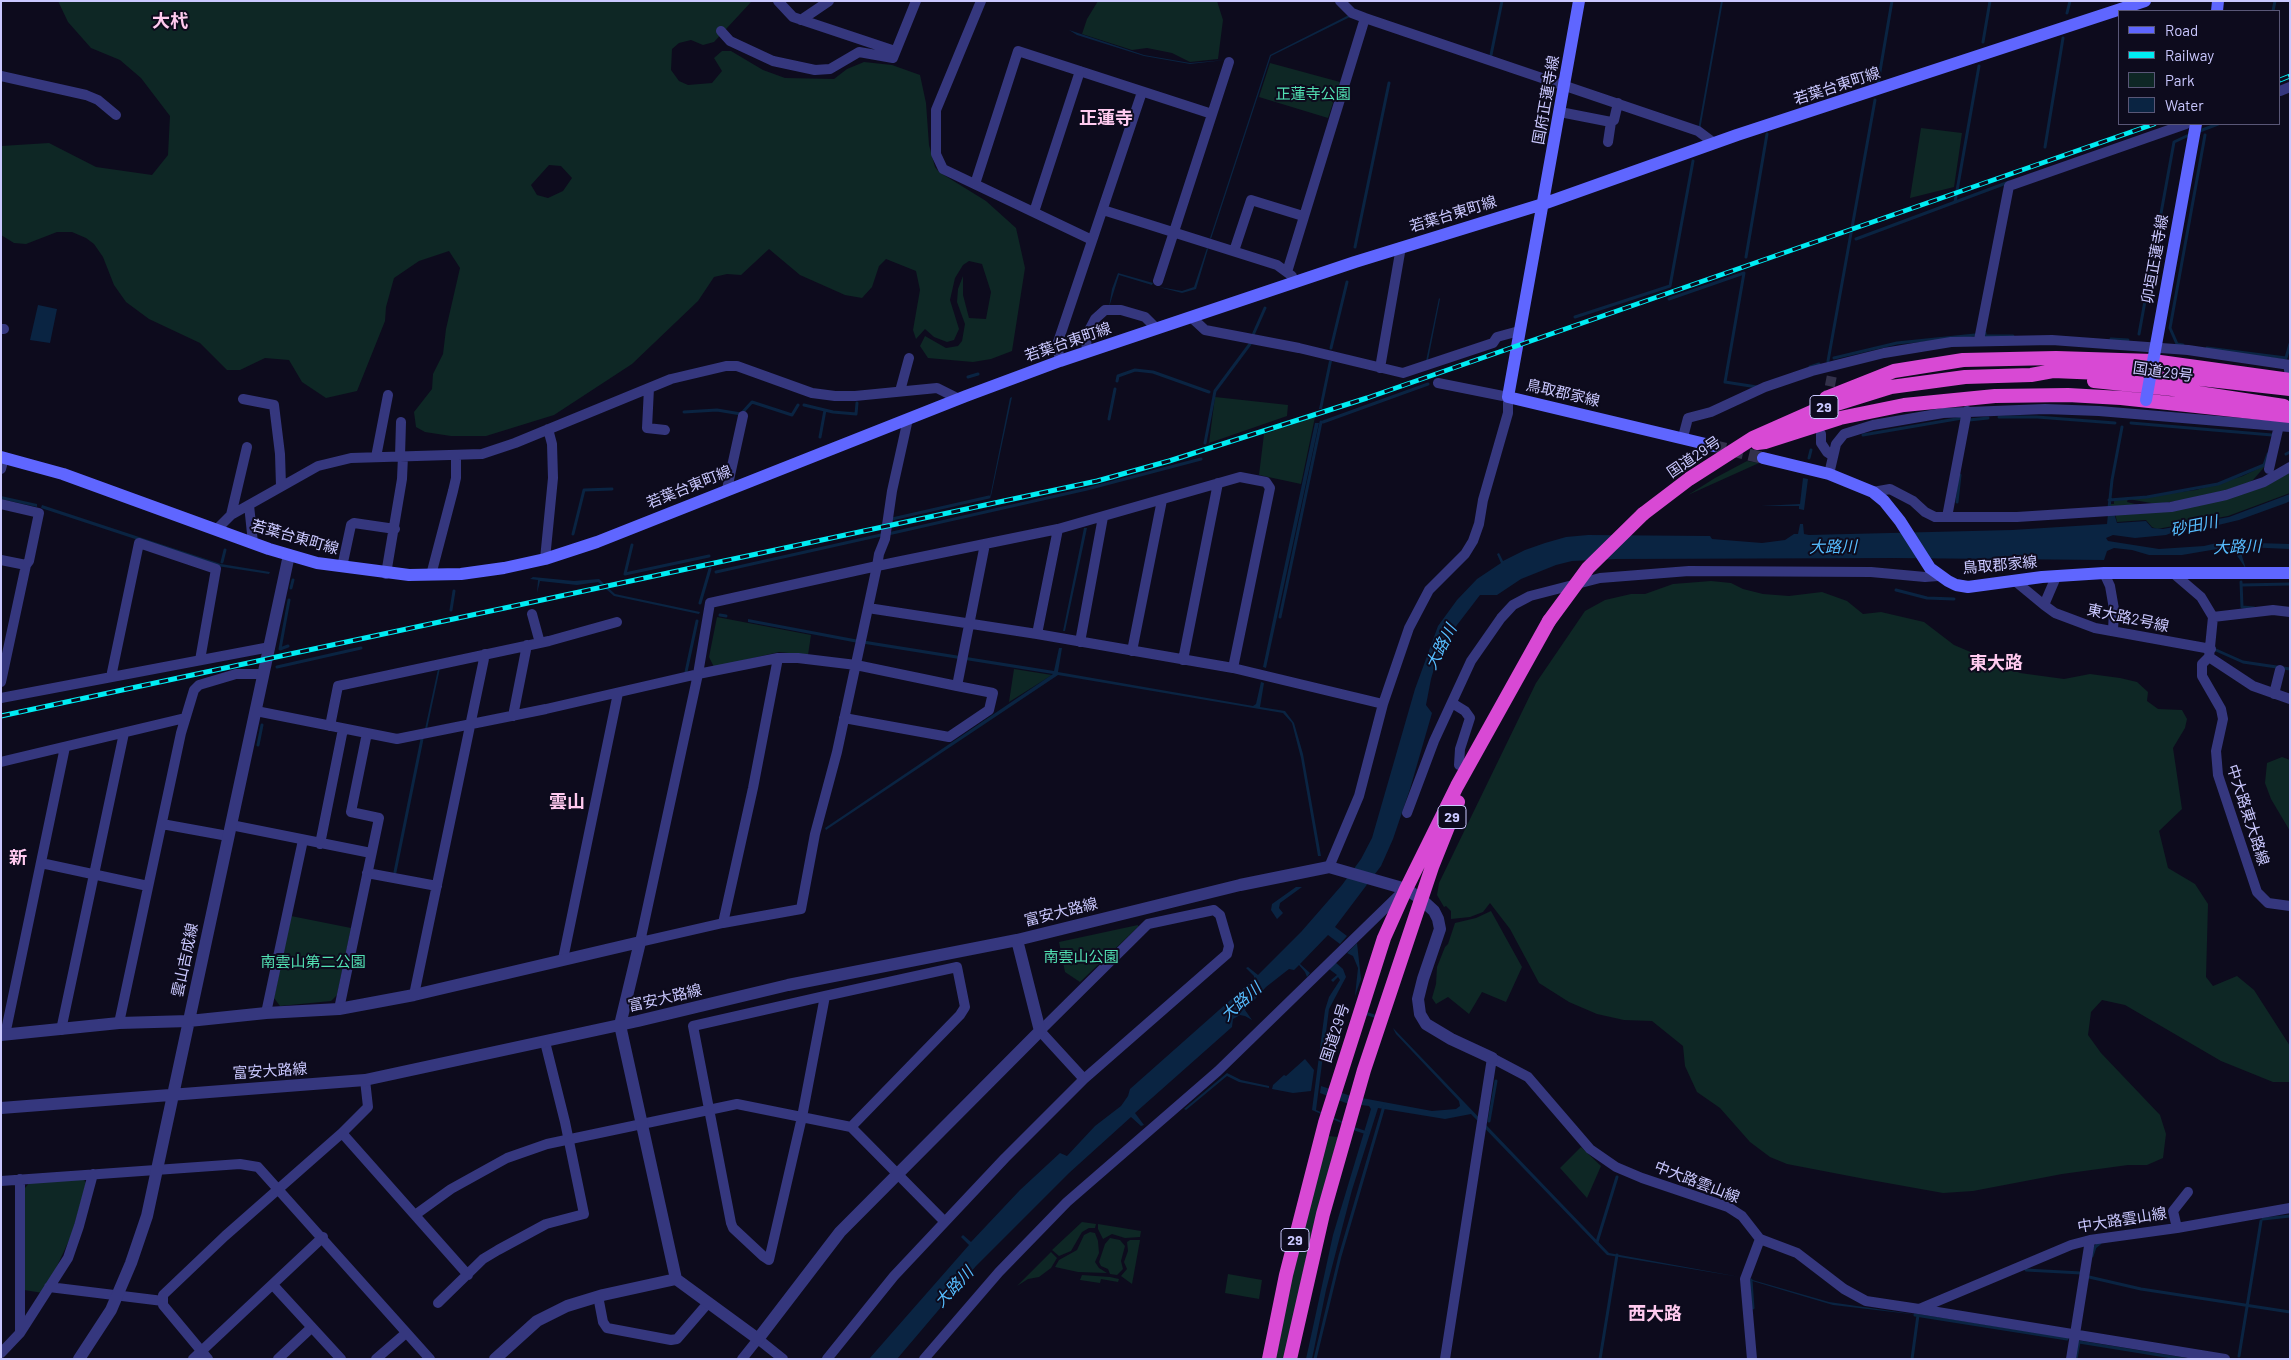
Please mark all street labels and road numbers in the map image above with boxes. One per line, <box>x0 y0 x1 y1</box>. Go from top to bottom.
street label: 国府正蓮寺線 <box>1529 54 1563 146</box>
street label: 若葉台東町線 <box>1791 64 1883 108</box>
street label: 若葉台東町線 <box>1407 192 1499 236</box>
street label: 卯垣正蓮寺線 <box>2138 213 2172 305</box>
street label: 若葉台東町線 <box>1023 319 1113 365</box>
street label: 国道29号 <box>2132 359 2194 385</box>
street label: 鳥取郡家線 <box>1524 376 1602 410</box>
road number: 29 <box>1810 396 1838 418</box>
street label: 国道29号 <box>1664 433 1724 481</box>
street label: 若葉台東町線 <box>644 462 734 512</box>
street label: 若葉台東町線 <box>249 516 341 558</box>
street label: 鳥取郡家線 <box>1962 553 2038 577</box>
street label: 東大路2号線 <box>2086 601 2170 635</box>
street label: 中大路東大路線 <box>2223 762 2273 868</box>
road number: 29 <box>1438 806 1466 829</box>
street label: 富安大路線 <box>1022 894 1100 930</box>
street label: 雲山吉成線 <box>168 921 202 999</box>
street label: 富安大路線 <box>626 981 704 1015</box>
street label: 国道29号 <box>1317 1001 1353 1065</box>
street label: 富安大路線 <box>232 1059 308 1083</box>
street label: 中大路雲山線 <box>1652 1157 1742 1207</box>
street label: 中大路雲山線 <box>2076 1204 2168 1236</box>
road number: 29 <box>1281 1228 1309 1252</box>

